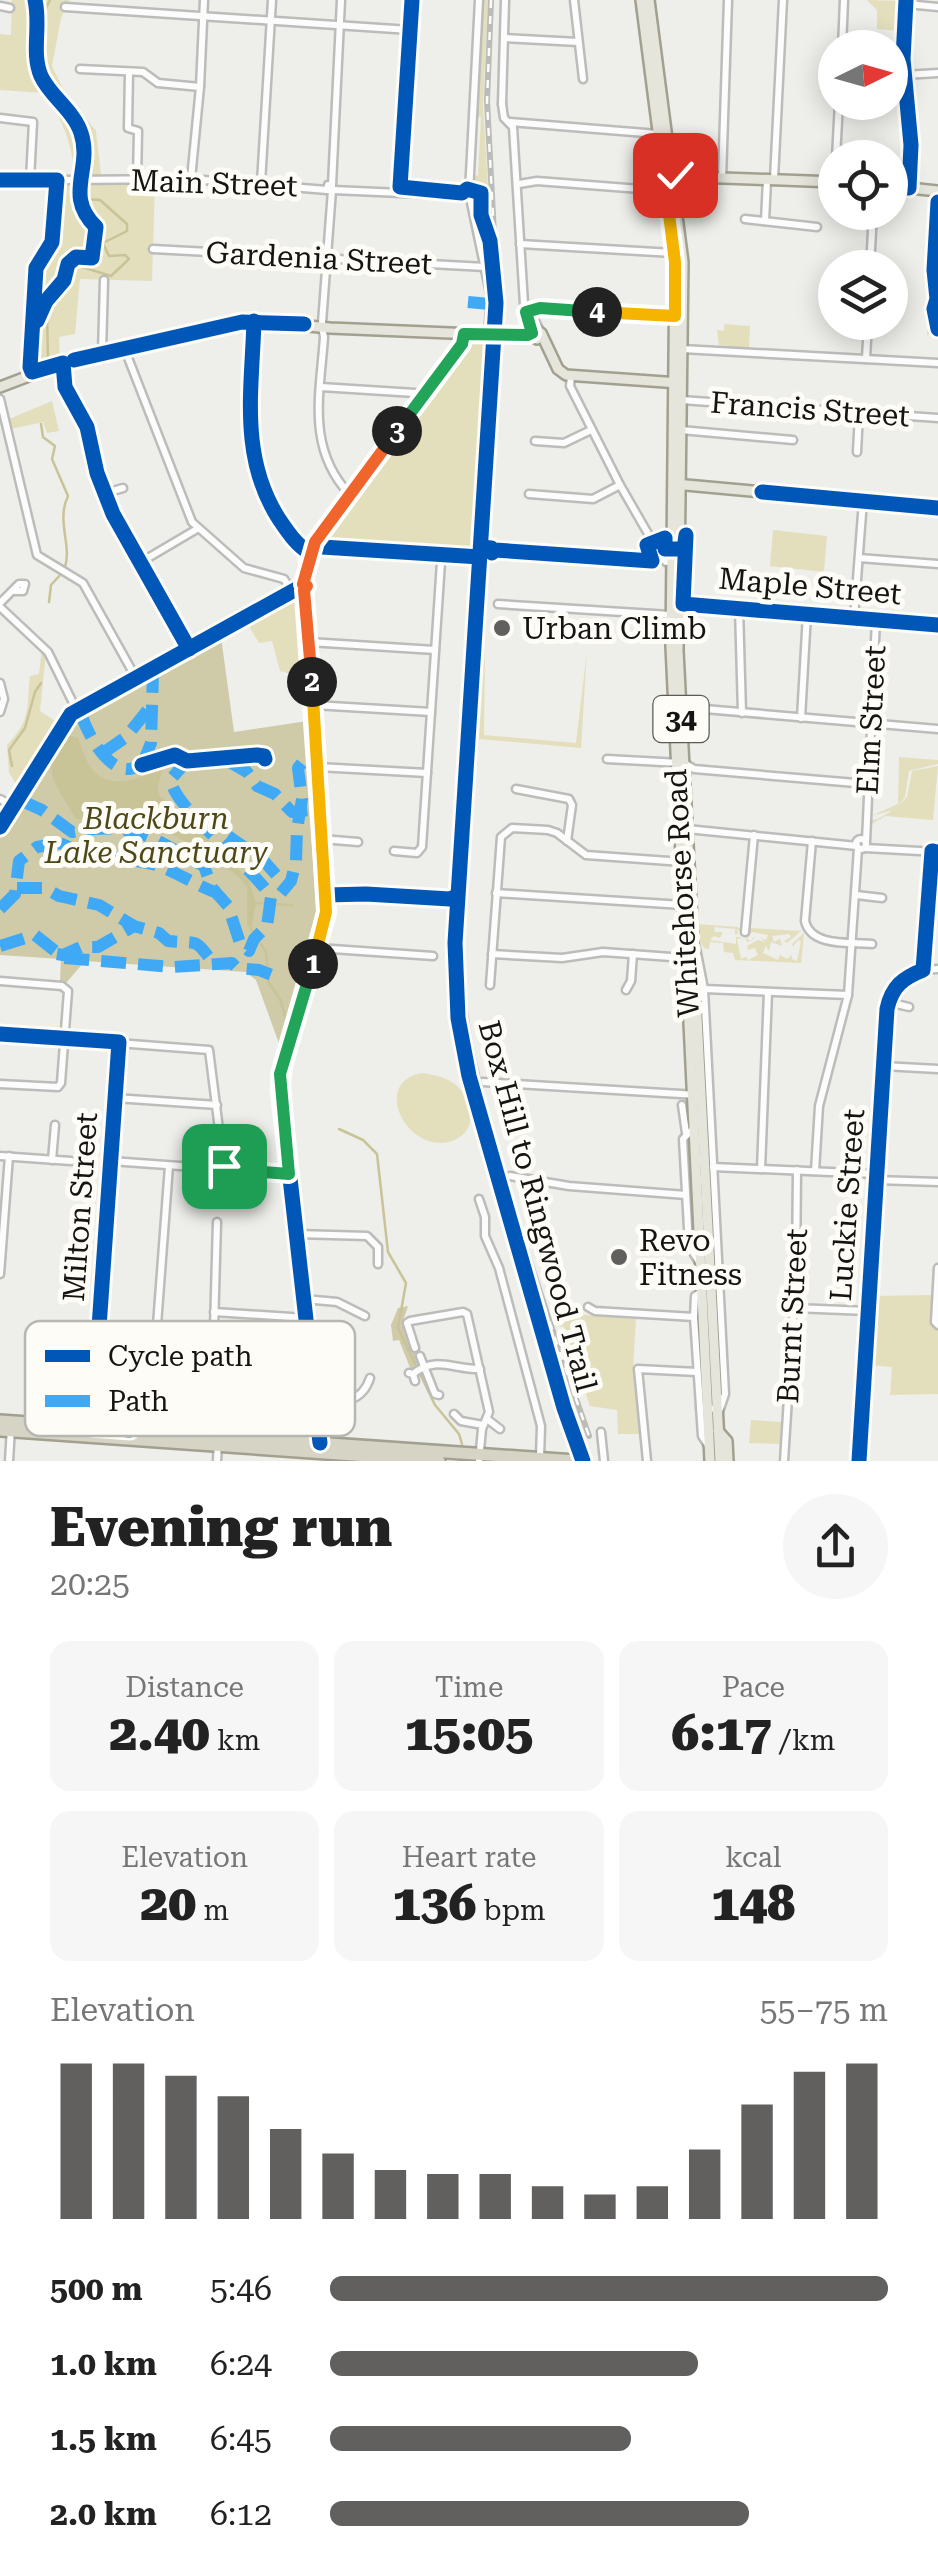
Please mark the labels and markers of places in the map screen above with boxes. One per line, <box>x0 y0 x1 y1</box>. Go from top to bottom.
pin <box>633 133 718 218</box>
pin: 4 <box>572 287 622 337</box>
pin: 3 <box>372 406 422 456</box>
place label: Urban Climb <box>522 611 707 646</box>
marker: Urban Climb <box>491 617 513 639</box>
pin: 2 <box>287 657 337 707</box>
pin: 1 <box>288 939 338 989</box>
pin <box>182 1124 267 1209</box>
place label: Revo Fitness <box>639 1223 742 1292</box>
marker: Revo Fitness <box>608 1246 630 1268</box>

